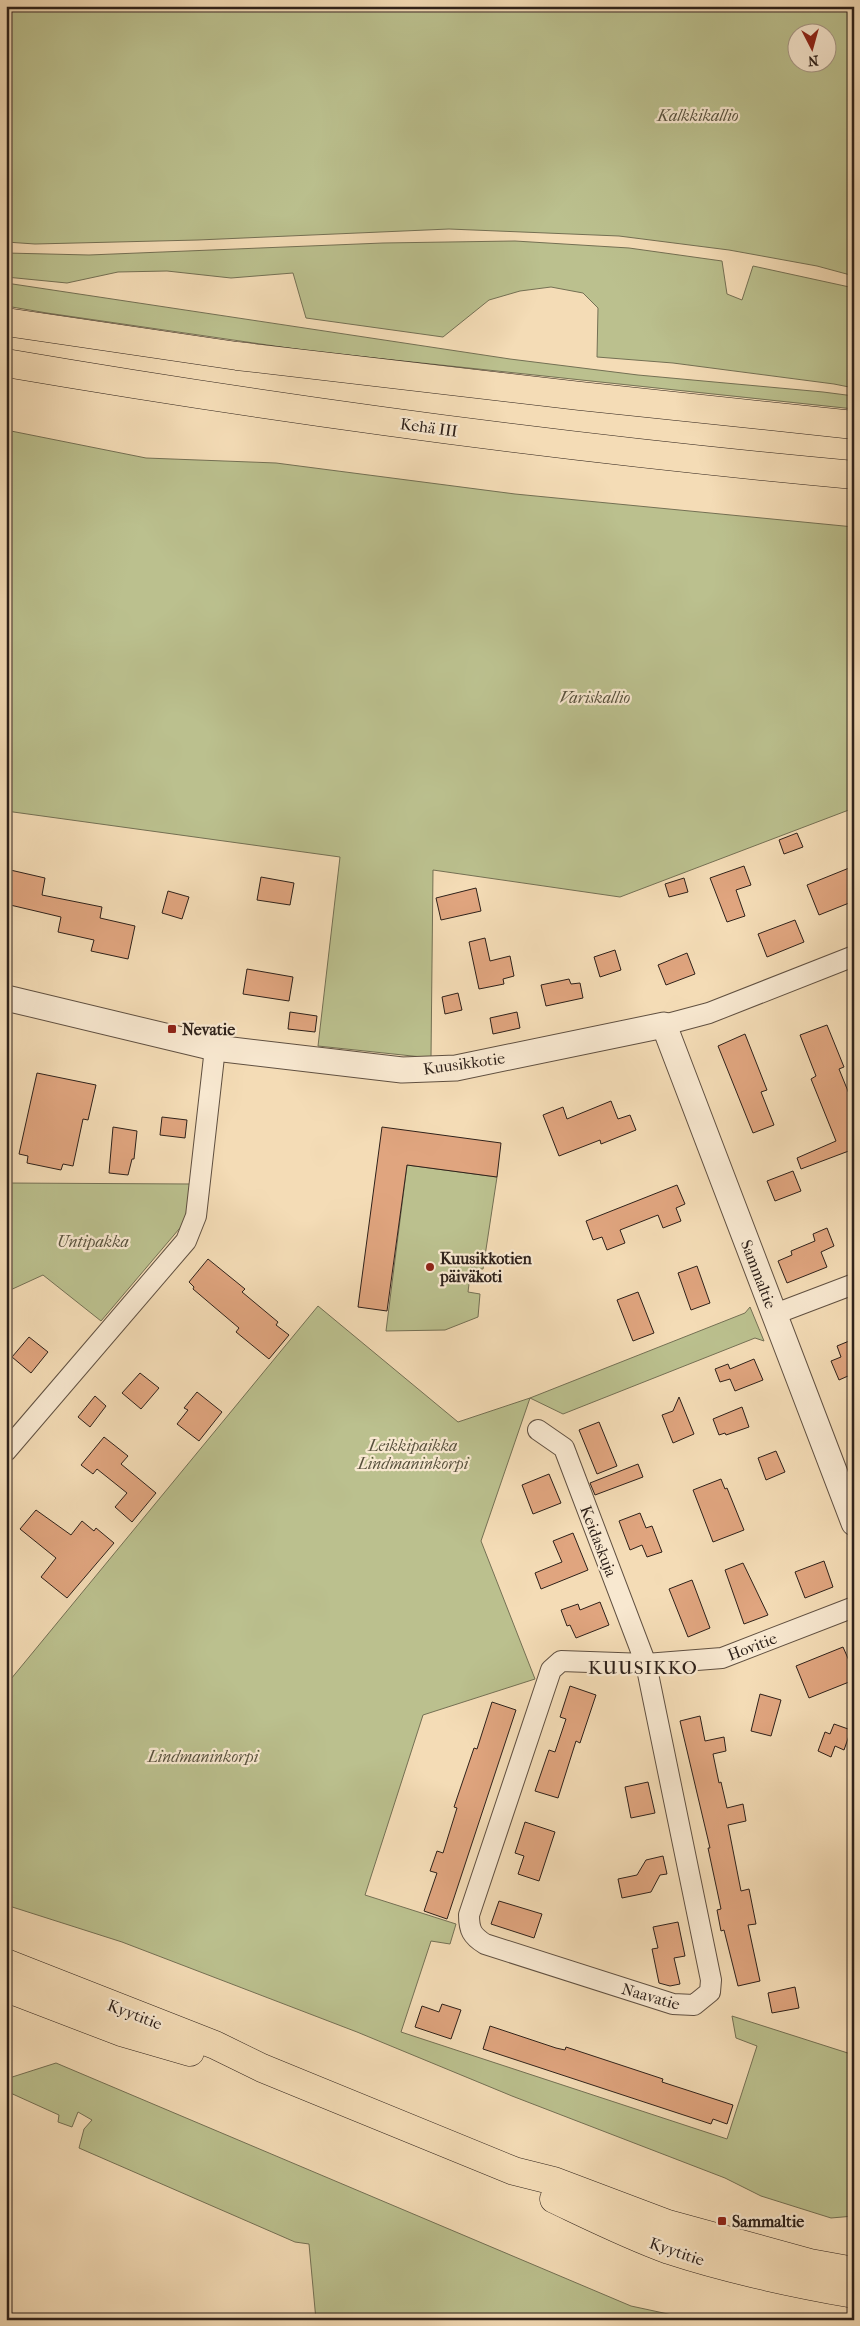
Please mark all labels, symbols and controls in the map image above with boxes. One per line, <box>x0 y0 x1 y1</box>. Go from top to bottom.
north arrow <box>788 22 838 72</box>
text: N <box>807 51 819 69</box>
park label: Kalkkikallio <box>656 106 739 125</box>
street label: Kehä III <box>399 414 459 441</box>
park label: Variskallio <box>560 688 630 707</box>
place label: Nevatie <box>182 1020 235 1039</box>
marker: Nevatie <box>166 1023 178 1035</box>
street label: Kuusikkotie <box>422 1048 506 1079</box>
park label: Untipakka <box>57 1232 129 1251</box>
street label: Sammaltie <box>737 1237 780 1311</box>
place label: Kuusikkotien päiväkoti <box>439 1249 532 1287</box>
marker: Kuusikkotien päiväkoti <box>424 1261 436 1273</box>
park label: Leikkipaikka Lindmaninkorpi <box>357 1436 470 1473</box>
street label: Keidaskuja <box>576 1503 621 1580</box>
street label: Hovitie <box>725 1628 780 1665</box>
district label: KUUSIKKO <box>588 1657 698 1679</box>
park label: Lindmaninkorpi <box>147 1747 260 1766</box>
street label: Naavatie <box>620 1979 682 2014</box>
street label: Kyytitie <box>105 1995 165 2034</box>
place label: Sammaltie <box>732 2212 804 2231</box>
marker: Sammaltie <box>716 2215 728 2227</box>
street label: Kyytitie <box>647 2233 707 2270</box>

